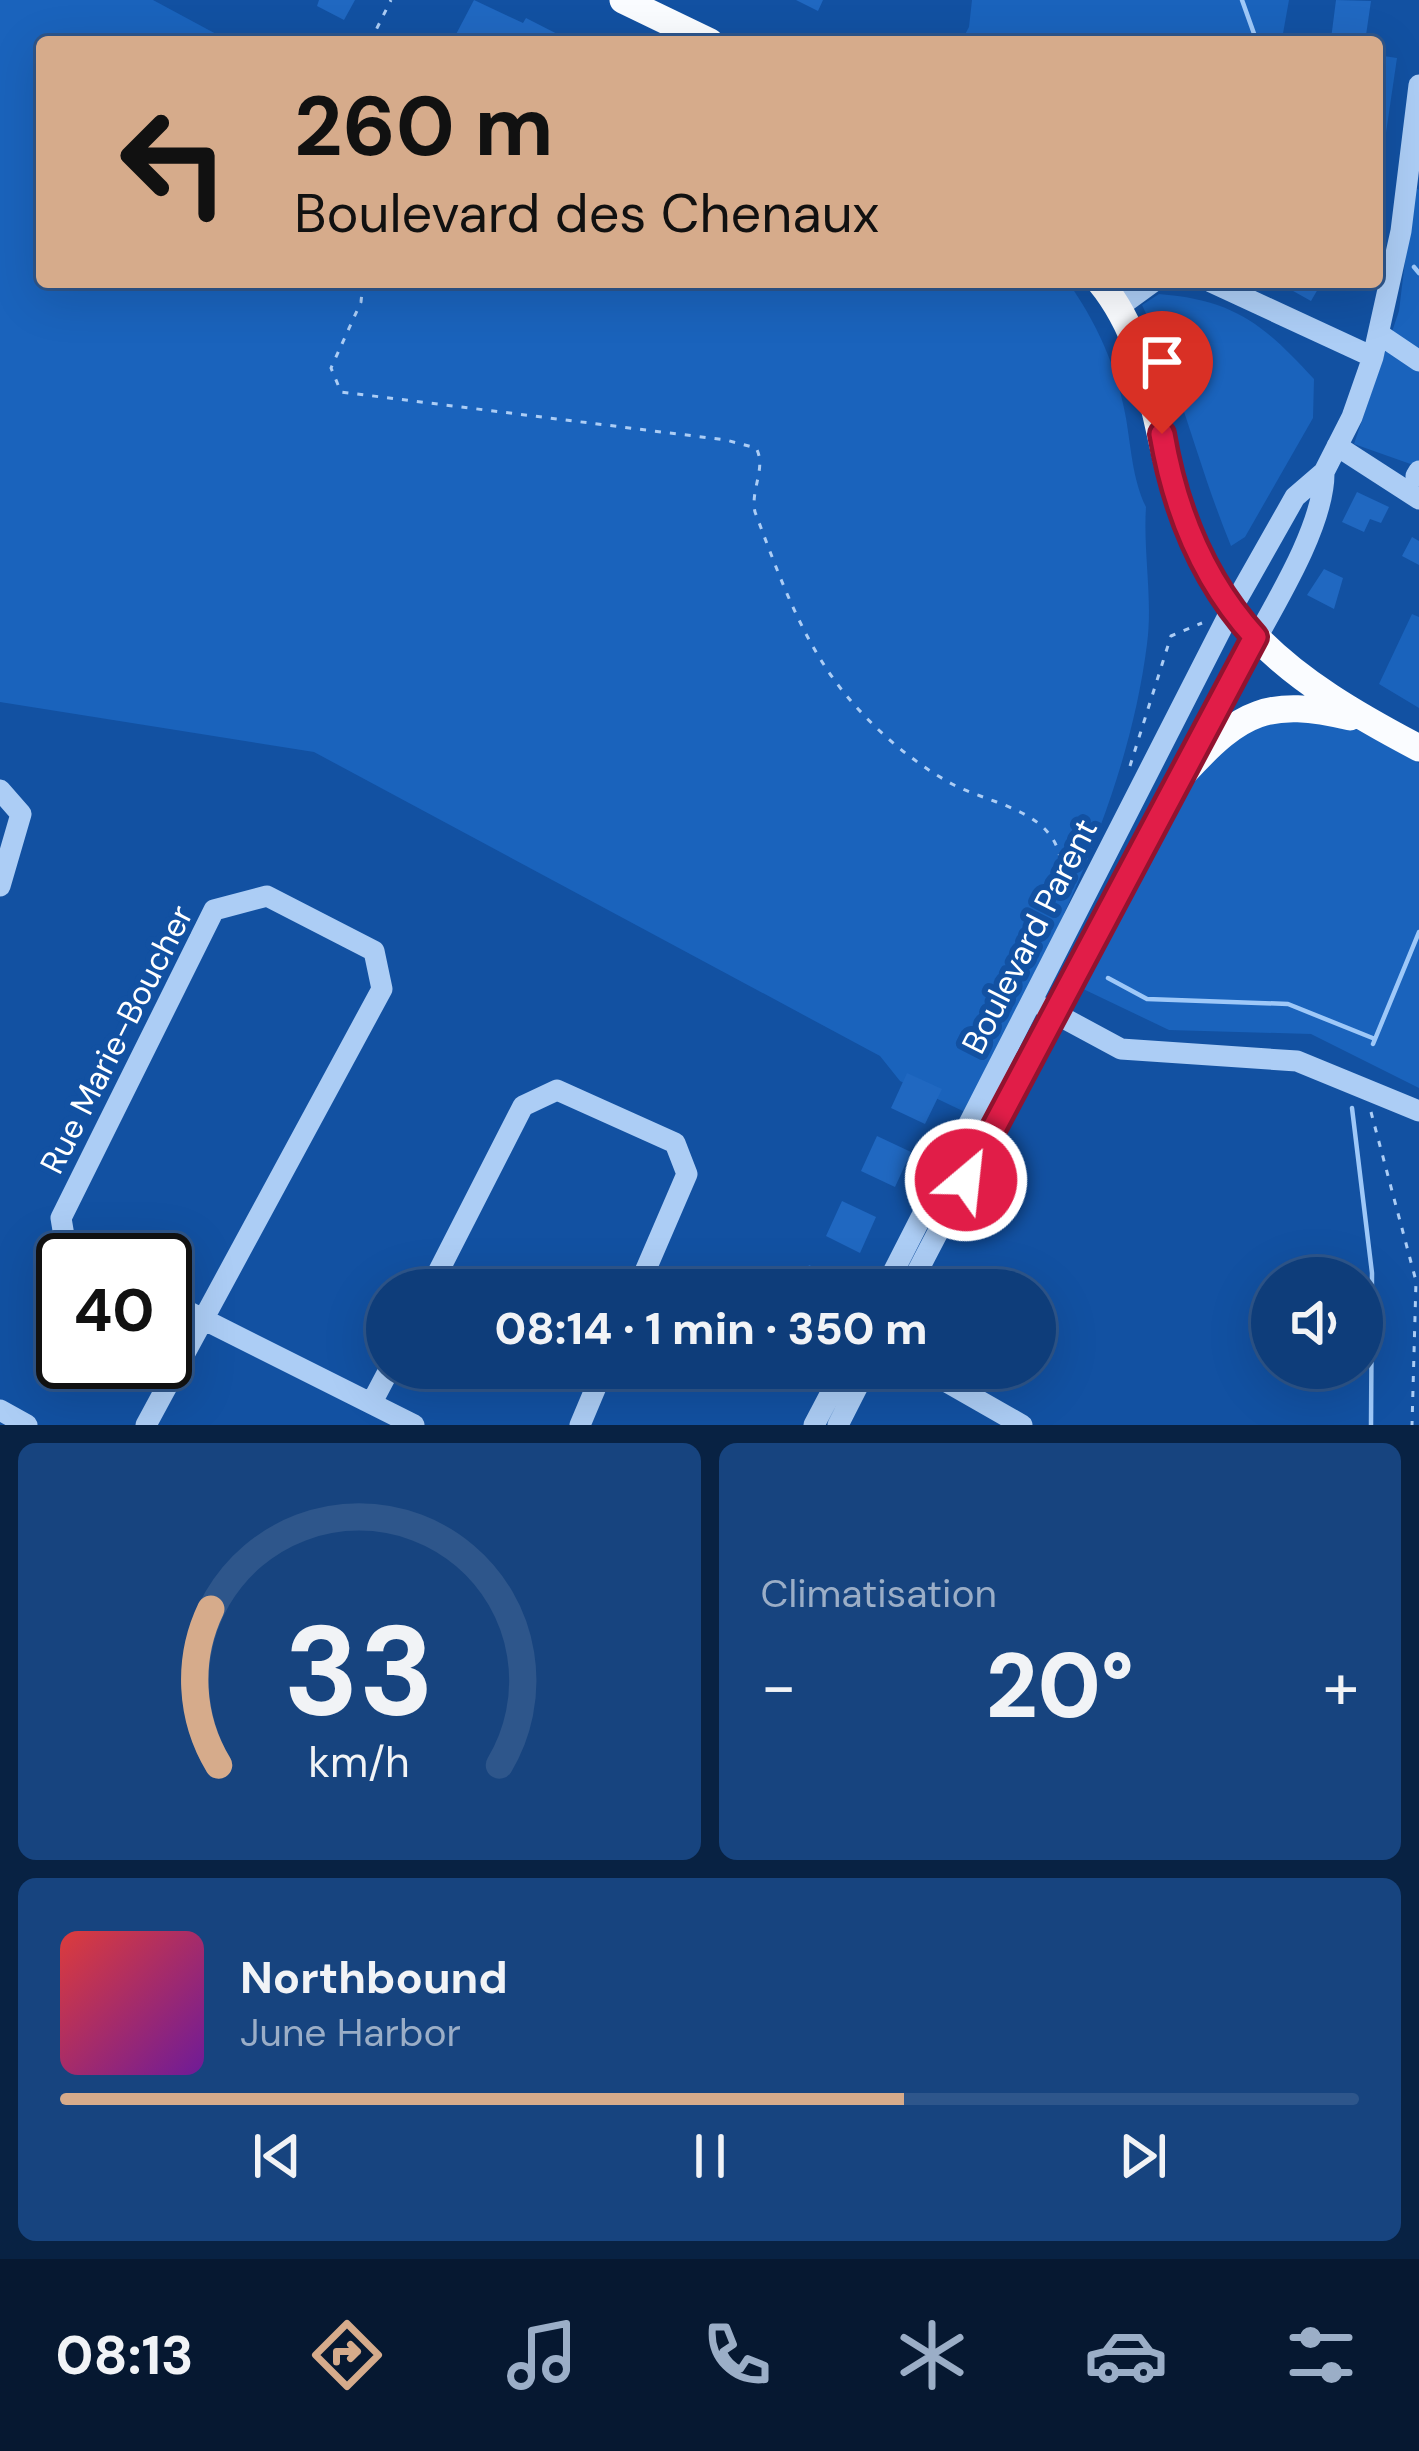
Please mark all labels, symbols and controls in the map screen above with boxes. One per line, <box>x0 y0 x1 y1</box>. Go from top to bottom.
text: 260 m <box>294 72 554 181</box>
icon: left <box>96 84 252 240</box>
text: Boulevard des Chenaux <box>294 178 879 249</box>
pin <box>1111 311 1213 434</box>
icon: arrive <box>1129 329 1195 395</box>
street label: Boulevard Parent <box>952 812 1107 1061</box>
street label: Rue Marie-Boucher <box>30 898 203 1181</box>
position arrow <box>903 1117 1029 1243</box>
speed limit sign: 40 <box>36 1233 192 1389</box>
map controls <box>1251 1257 1383 1389</box>
button: sound <box>1251 1257 1383 1389</box>
text: 08:14 · 1 min · 350 m <box>494 1299 928 1358</box>
text: Climatisation <box>761 1568 997 1619</box>
text: 33 <box>284 1590 435 1753</box>
text: 20° <box>986 1628 1134 1745</box>
text: − <box>761 1644 797 1729</box>
text: + <box>1323 1644 1359 1729</box>
text: km/h <box>309 1733 410 1789</box>
text: Northbound <box>240 1948 508 2007</box>
text: June Harbor <box>240 2007 461 2058</box>
icon: previous <box>244 2123 310 2189</box>
icon: pause <box>677 2123 743 2189</box>
icon: next <box>1110 2123 1176 2189</box>
icon: directions <box>305 2313 389 2397</box>
icon: music <box>500 2313 584 2397</box>
icon: phone <box>695 2313 779 2397</box>
icon: climate <box>890 2313 974 2397</box>
icon: car <box>1084 2313 1168 2397</box>
icon: filters <box>1279 2313 1363 2397</box>
text: 08:13 <box>55 2320 194 2391</box>

